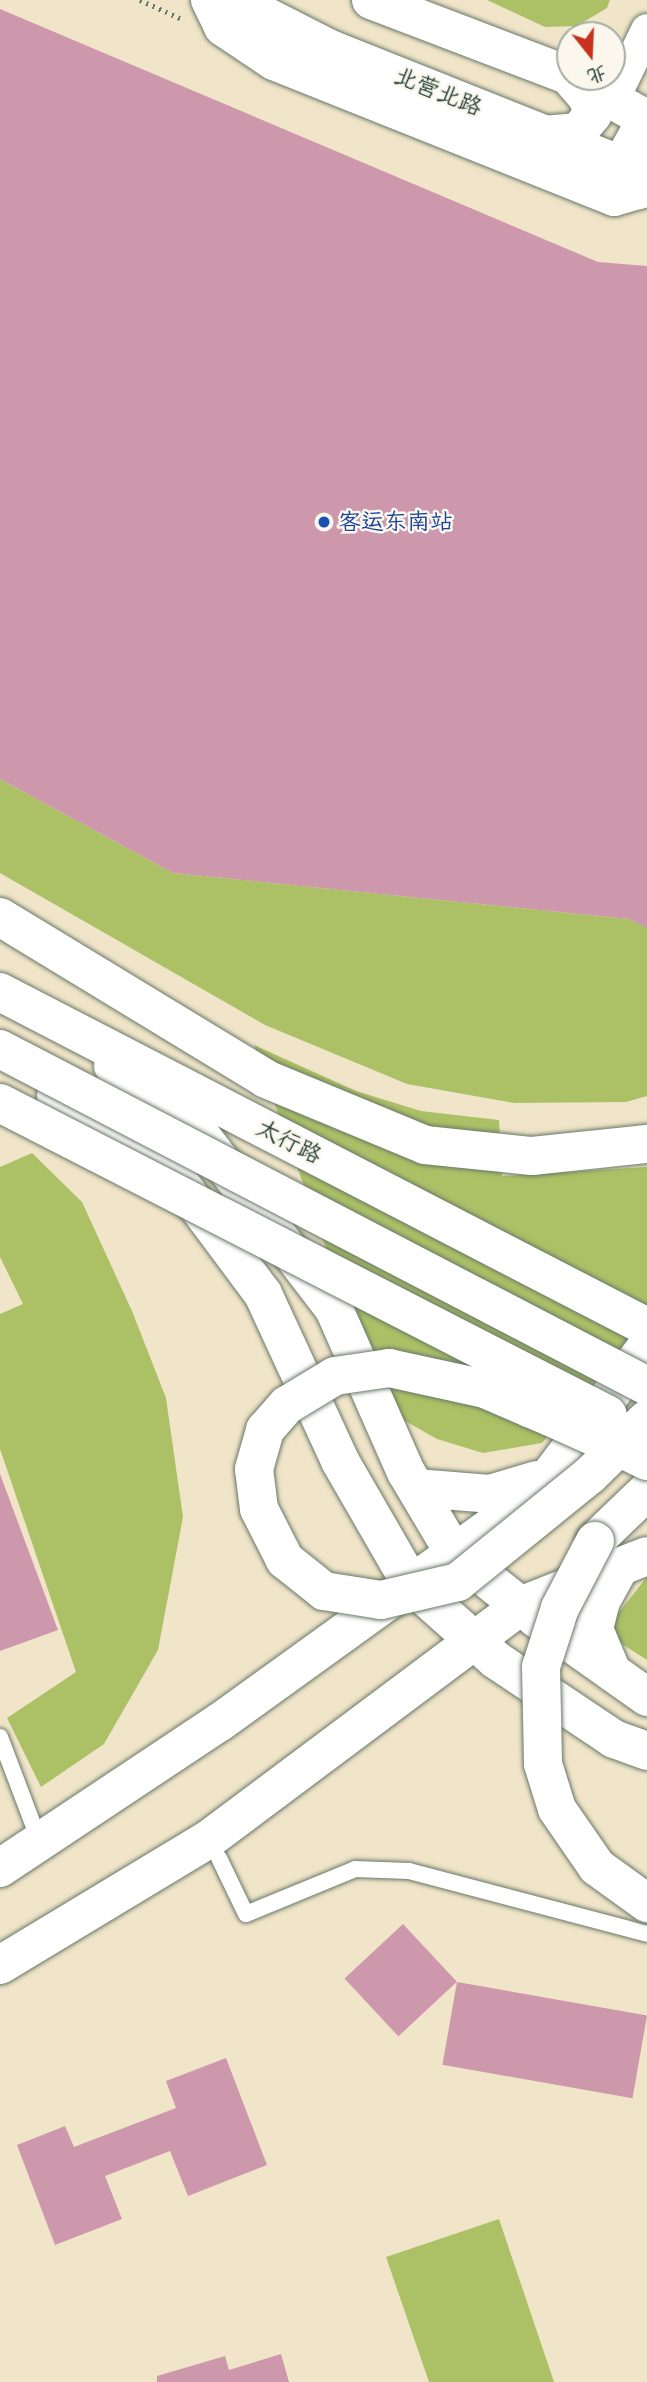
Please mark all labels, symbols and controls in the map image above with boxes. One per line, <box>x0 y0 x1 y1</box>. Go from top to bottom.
north arrow <box>556 21 626 91</box>
text: 北 <box>583 56 611 93</box>
street label: 北营北路 <box>390 62 486 122</box>
place label: 客运东南站 <box>338 508 453 536</box>
marker: 客运东南站 <box>316 514 332 530</box>
street label: 太行路 <box>252 1114 326 1170</box>

